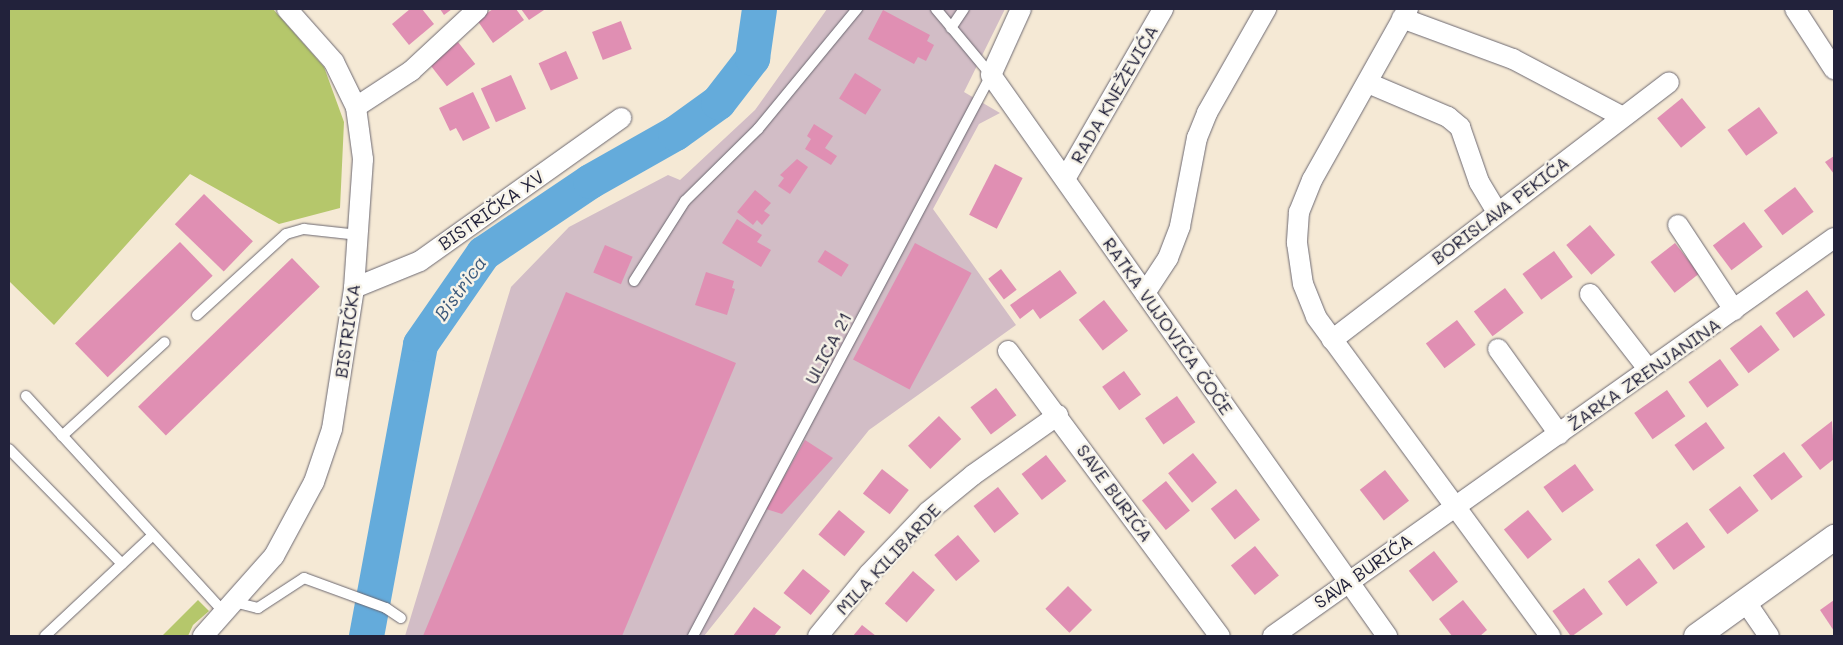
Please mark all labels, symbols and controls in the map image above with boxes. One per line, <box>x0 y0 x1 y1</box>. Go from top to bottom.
street label: RADA KNEŽEVIĆA <box>1066 21 1162 167</box>
street label: BORISLAVA PEKIĆA <box>1427 151 1573 269</box>
street label: BISTRIČKA XV <box>434 166 548 254</box>
street label: RATKA VUJOVIĆA ČOČE <box>1098 233 1238 419</box>
water label: Bistrica <box>429 252 491 324</box>
street label: BISTRIČKA <box>330 283 364 379</box>
street label: ULICA 21 <box>800 308 856 388</box>
street label: ŽARKA ZRENJANINA <box>1563 313 1725 435</box>
street label: SAVE BURIĆA <box>1072 440 1158 546</box>
street label: MILA KILIBARDE <box>831 499 945 619</box>
street label: SAVA BURIĆA <box>1310 529 1416 613</box>

